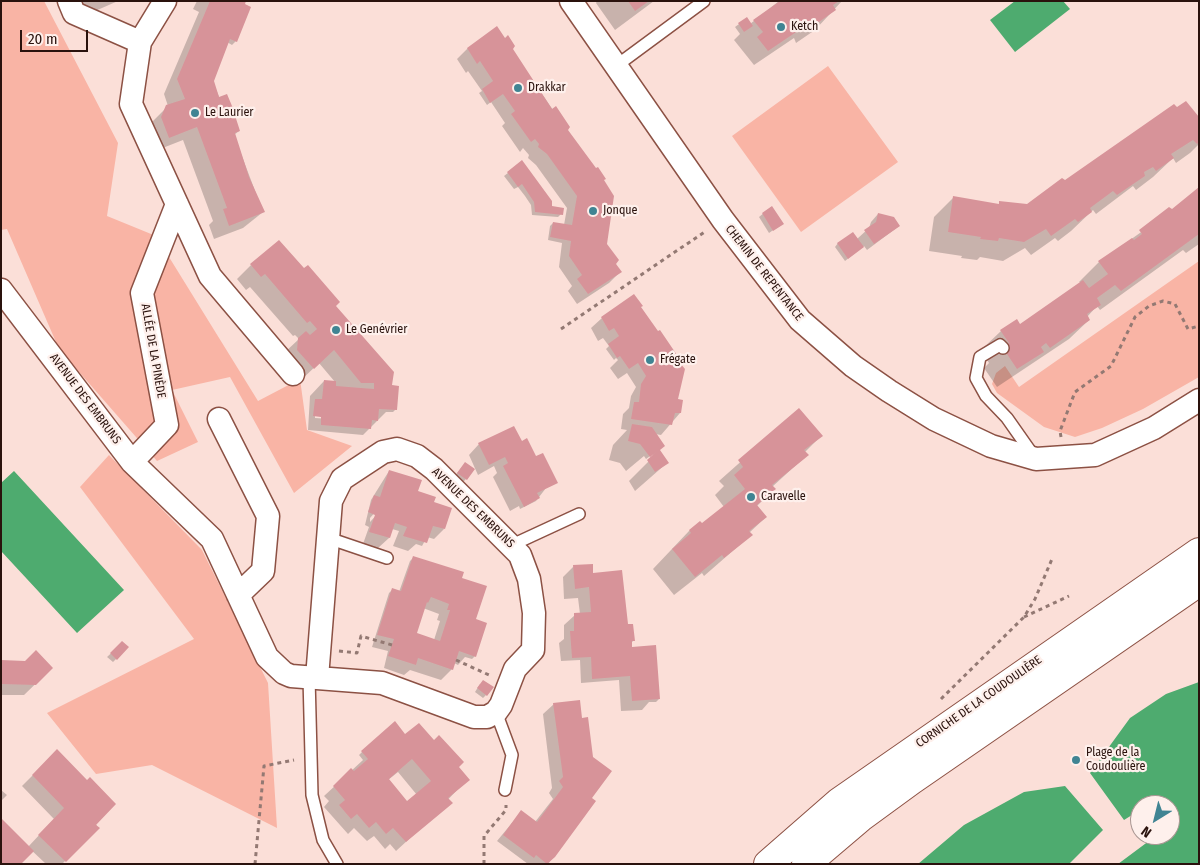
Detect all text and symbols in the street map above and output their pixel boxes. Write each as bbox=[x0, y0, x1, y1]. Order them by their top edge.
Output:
scale bar bbox=[22, 20, 90, 52]
place label: Ketch bbox=[791, 20, 818, 34]
marker: Ketch bbox=[775, 21, 787, 33]
text: 20 m bbox=[28, 30, 58, 48]
place label: Drakkar bbox=[528, 81, 566, 95]
marker: Drakkar bbox=[512, 82, 524, 94]
place label: Le Laurier bbox=[205, 106, 254, 120]
marker: Le Laurier bbox=[189, 107, 201, 119]
place label: Jonque bbox=[603, 204, 638, 218]
marker: Jonque bbox=[587, 205, 599, 217]
street label: CHEMIN DE REPENTANCE bbox=[722, 222, 806, 324]
street label: ALLÉE DE LA PINÈDE bbox=[138, 303, 168, 399]
place label: Le Genévrier bbox=[346, 323, 407, 337]
marker: Le Genévrier bbox=[330, 324, 342, 336]
street label: AVENUE DES EMBRUNS bbox=[46, 351, 124, 447]
place label: Frégate bbox=[660, 353, 696, 367]
marker: Frégate bbox=[644, 354, 656, 366]
street label: AVENUE DES EMBRUNS bbox=[429, 465, 517, 551]
place label: Caravelle bbox=[761, 490, 806, 504]
marker: Caravelle bbox=[745, 491, 757, 503]
street label: CORNICHE DE LA COUDOULIÈRE bbox=[913, 653, 1045, 751]
place label: Plage de la Coudoulière bbox=[1086, 746, 1145, 774]
marker: Plage de la Coudoulière bbox=[1070, 754, 1082, 766]
north arrow bbox=[1130, 795, 1180, 845]
text: N bbox=[1138, 822, 1155, 841]

